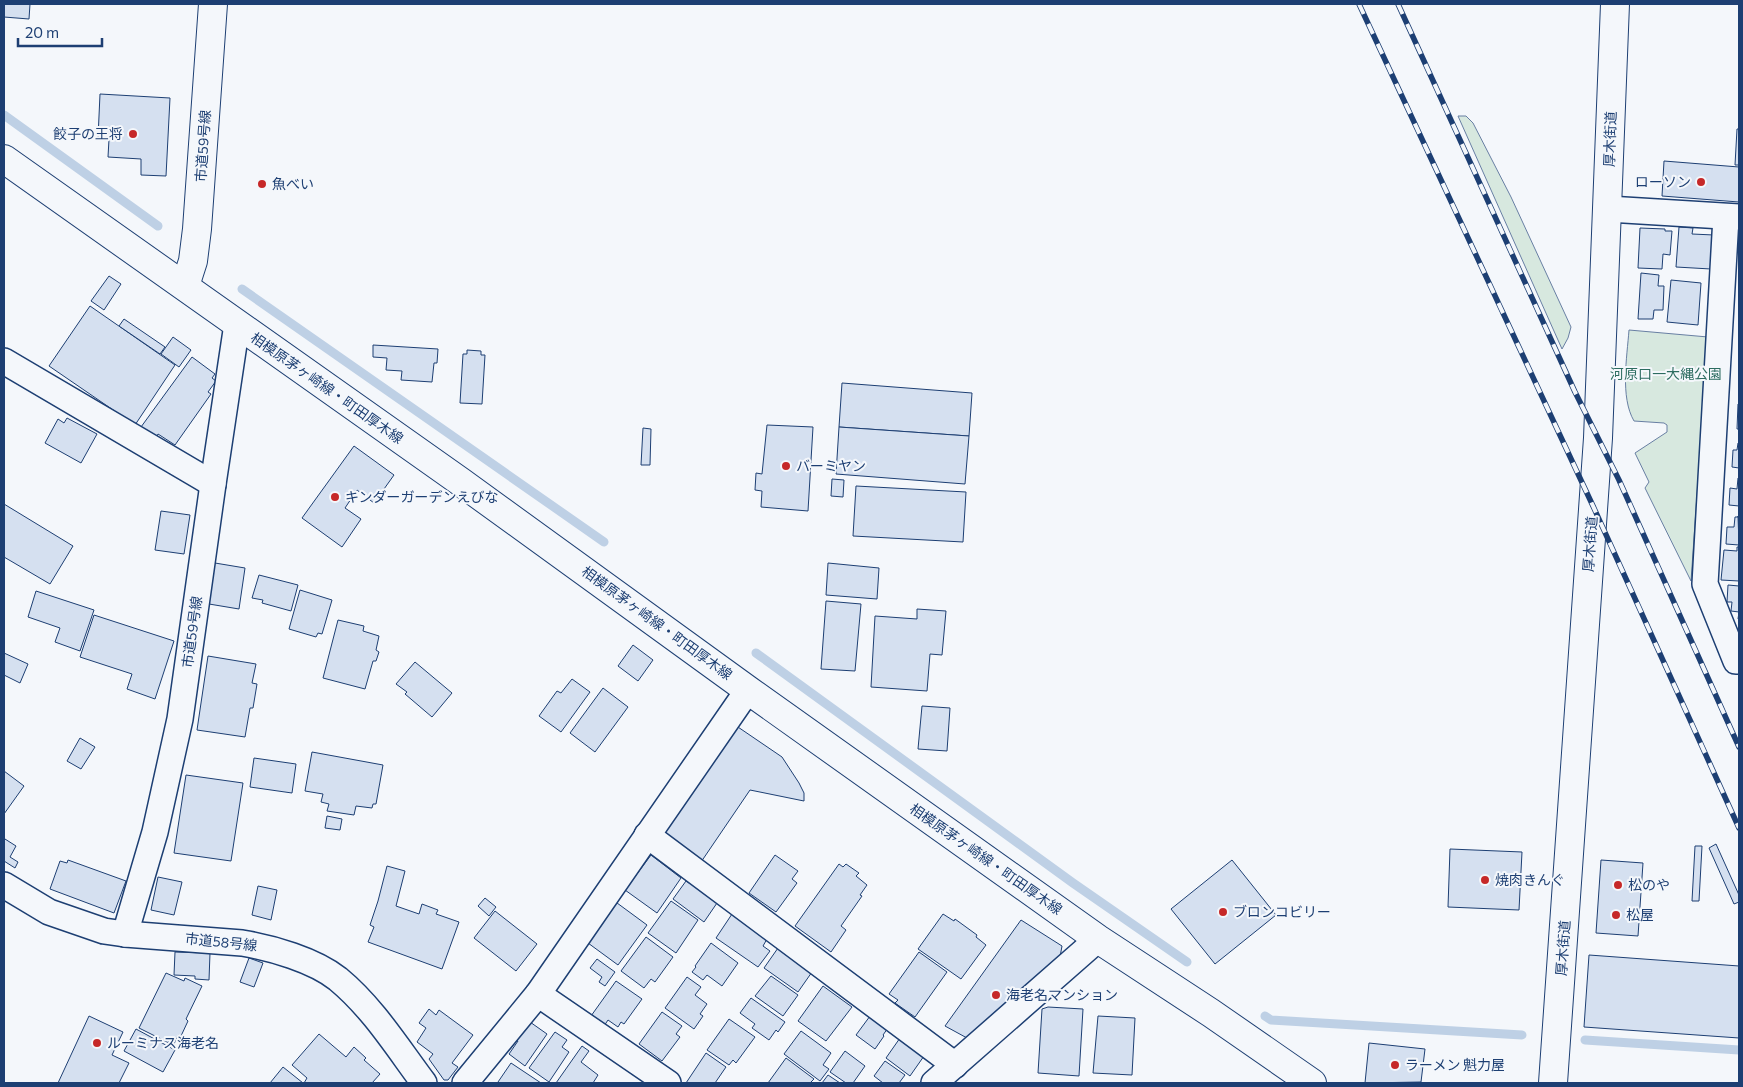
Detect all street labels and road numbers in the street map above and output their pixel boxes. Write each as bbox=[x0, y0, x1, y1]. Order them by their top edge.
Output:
street label: 市道59号線 bbox=[191, 109, 214, 183]
street label: 厚木街道 bbox=[1600, 111, 1619, 167]
street label: 相模原茅ヶ崎線・町田厚木線 bbox=[248, 328, 407, 447]
street label: 厚木街道 bbox=[1579, 515, 1600, 572]
street label: 相模原茅ヶ崎線・町田厚木線 bbox=[579, 562, 736, 683]
street label: 市道59号線 bbox=[178, 595, 205, 669]
street label: 相模原茅ヶ崎線・町田厚木線 bbox=[907, 799, 1066, 918]
street label: 厚木街道 bbox=[1552, 919, 1573, 976]
street label: 市道58号線 bbox=[184, 929, 258, 954]

